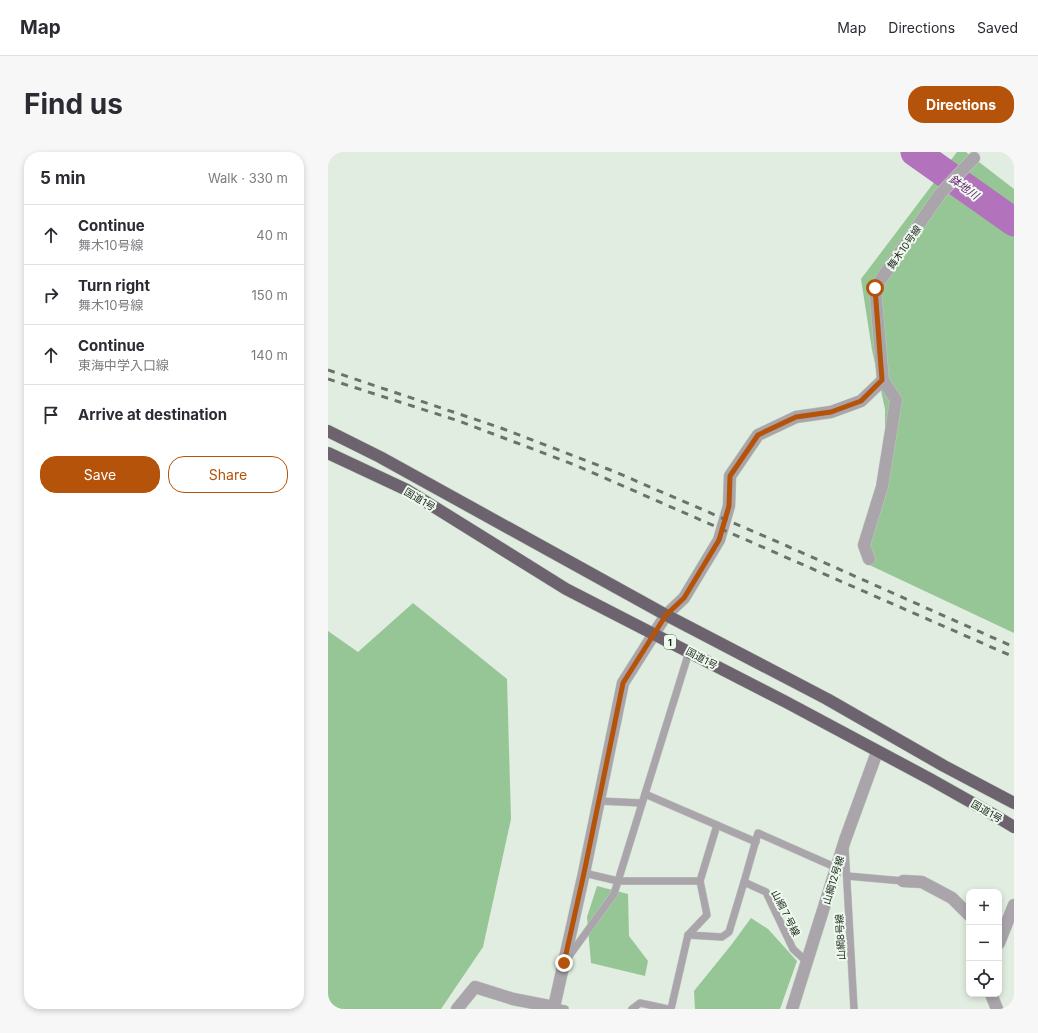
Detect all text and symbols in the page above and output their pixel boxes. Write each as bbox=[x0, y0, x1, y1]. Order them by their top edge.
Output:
text: Map bbox=[20, 16, 61, 39]
text: Map bbox=[837, 19, 866, 36]
text: Directions bbox=[888, 19, 955, 36]
text: Saved bbox=[977, 19, 1018, 36]
button: Directions bbox=[908, 86, 1014, 123]
text: Find us bbox=[24, 87, 123, 121]
text: 5 min bbox=[40, 168, 86, 188]
text: Walk · 330 m bbox=[208, 170, 288, 186]
water label: 鉢地川 bbox=[946, 172, 982, 203]
text: Continue bbox=[78, 216, 145, 235]
street label: 舞木10号線 bbox=[885, 223, 923, 271]
icon: ahead bbox=[40, 224, 62, 246]
text: 40 m bbox=[256, 227, 288, 243]
text: 舞木10号線 bbox=[78, 237, 144, 253]
text: Turn right bbox=[78, 276, 150, 295]
route start bbox=[866, 279, 884, 297]
icon: right bbox=[40, 284, 62, 306]
text: 150 m bbox=[252, 287, 288, 303]
text: 舞木10号線 bbox=[78, 297, 144, 313]
text: Continue bbox=[78, 336, 145, 355]
icon: ahead bbox=[40, 344, 62, 366]
text: 140 m bbox=[251, 347, 288, 363]
text: 東海中学入口線 bbox=[78, 357, 169, 373]
icon: arrive bbox=[40, 404, 62, 426]
text: Arrive at destination bbox=[78, 405, 227, 424]
button: Save bbox=[40, 456, 160, 493]
button: Share bbox=[168, 456, 288, 493]
street label: 国道1号 bbox=[402, 485, 438, 513]
road number: 1 bbox=[664, 635, 676, 649]
street label: 国道1号 bbox=[684, 645, 720, 671]
street label: 国道1号 bbox=[969, 797, 1005, 825]
street label: 山綱12号線 bbox=[820, 854, 846, 906]
street label: 山綱７号線 bbox=[769, 888, 803, 938]
map controls bbox=[966, 889, 1002, 997]
button: + bbox=[966, 889, 1002, 925]
street label: 山綱8号線 bbox=[833, 914, 847, 960]
button: − bbox=[966, 925, 1002, 961]
route end bbox=[555, 954, 573, 972]
button: locate bbox=[966, 961, 1002, 997]

